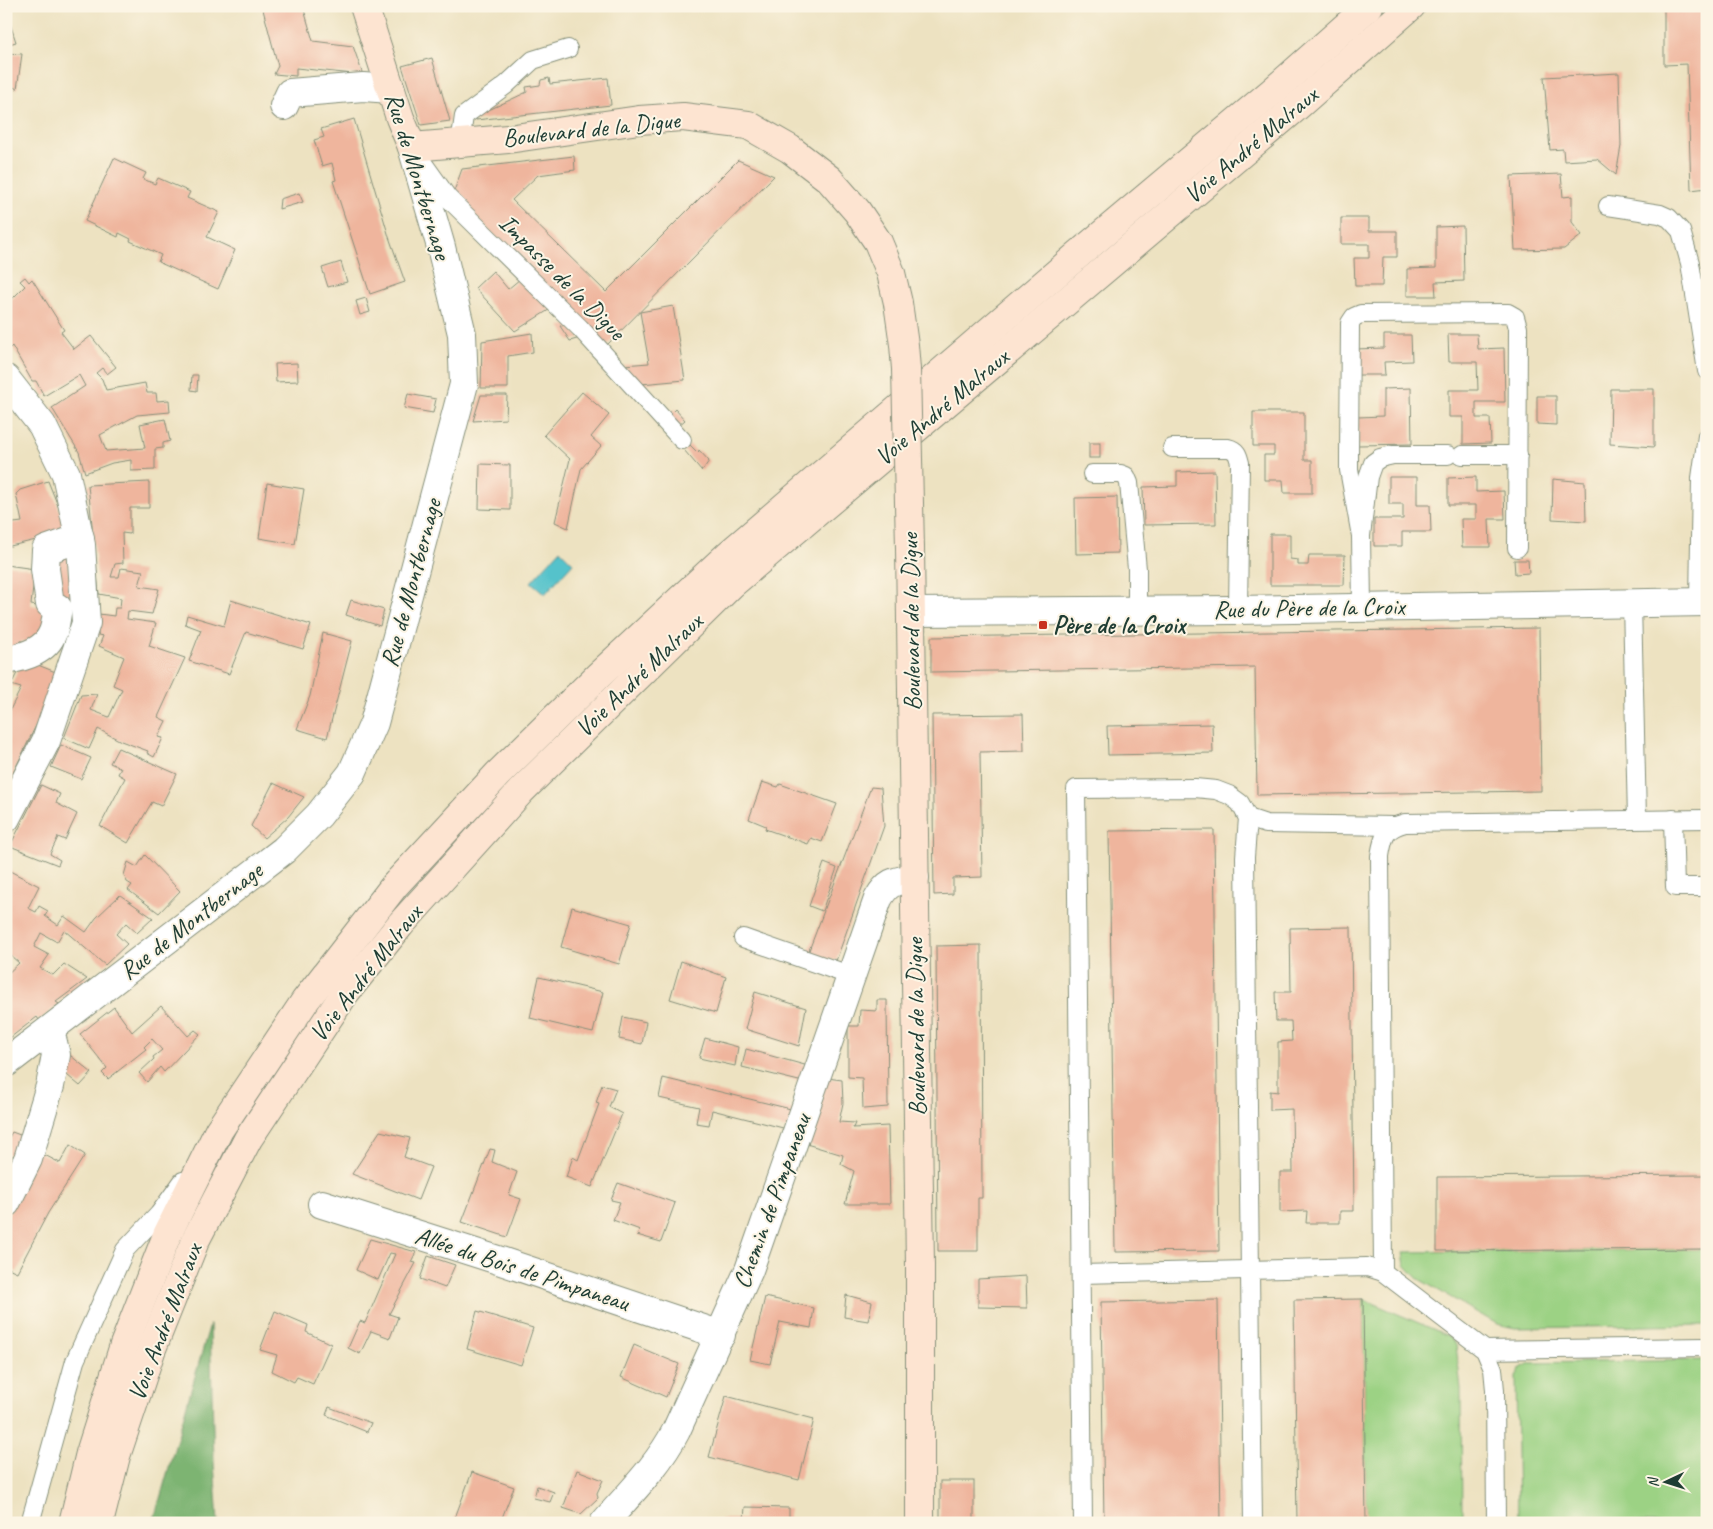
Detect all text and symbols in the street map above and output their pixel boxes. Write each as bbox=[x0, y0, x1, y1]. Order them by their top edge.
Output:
street label: Voie André Malraux bbox=[1177, 78, 1327, 211]
street label: Rue de Montbernage bbox=[377, 89, 459, 265]
street label: Boulevard de la Digue bbox=[501, 104, 683, 154]
street label: Impasse de la Digue bbox=[492, 207, 633, 348]
street label: Voie André Malraux bbox=[868, 340, 1018, 473]
street label: Rue de Montbernage bbox=[373, 494, 449, 671]
street label: Boulevard de la Digue bbox=[893, 531, 929, 711]
street label: Rue du Père de la Croix bbox=[1213, 590, 1407, 626]
street label: Voie André Malraux bbox=[568, 604, 711, 744]
place label: Père de la Croix bbox=[1053, 609, 1188, 641]
marker: Père de la Croix bbox=[1037, 619, 1049, 631]
street label: Rue de Montbernage bbox=[113, 854, 270, 987]
street label: Voie André Malraux bbox=[302, 896, 431, 1048]
street label: Boulevard de la Digue bbox=[898, 936, 934, 1116]
street label: Chemin de Pimpaneau bbox=[726, 1108, 819, 1293]
street label: Allée du Bois de Pimpaneau bbox=[411, 1219, 635, 1319]
street label: Voie André Malraux bbox=[120, 1237, 211, 1405]
north arrow bbox=[1640, 1456, 1690, 1506]
text: N bbox=[1645, 1476, 1662, 1488]

